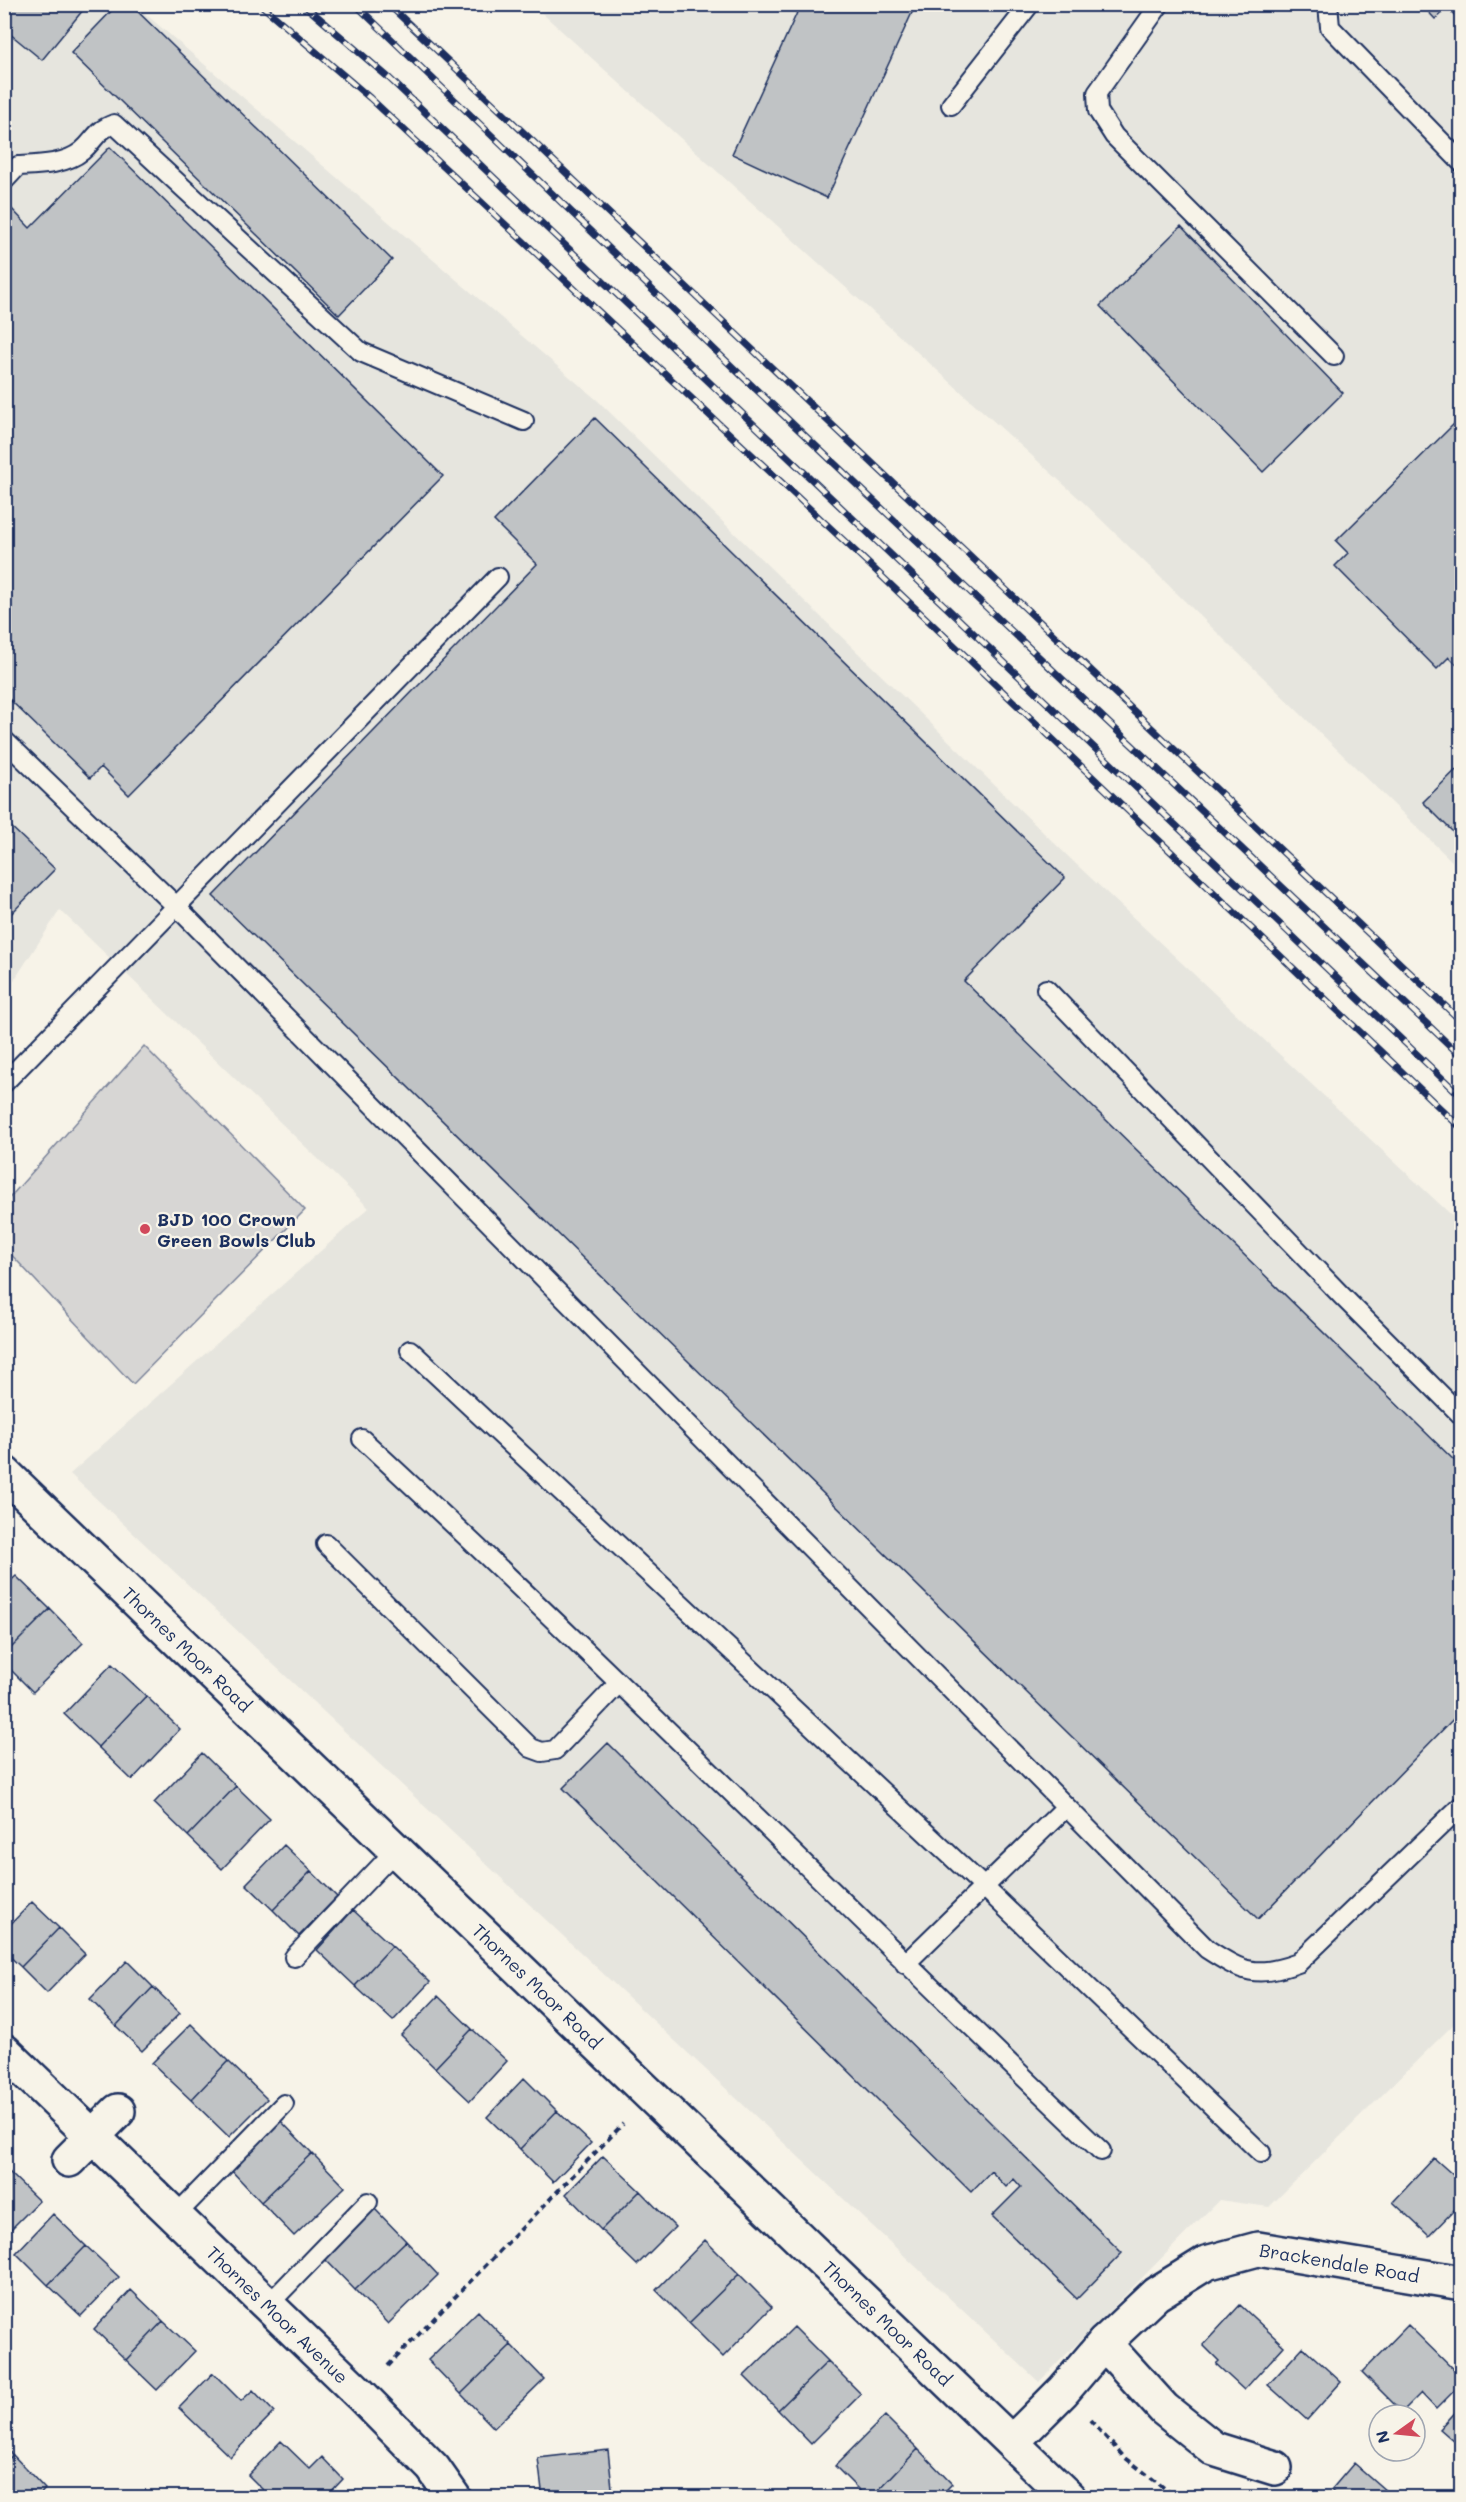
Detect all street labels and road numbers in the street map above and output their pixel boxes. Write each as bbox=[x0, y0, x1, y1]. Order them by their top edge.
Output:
street label: Thornes Moor Road bbox=[117, 1581, 257, 1717]
street label: Thornes Moor Road bbox=[467, 1918, 607, 2054]
street label: Brackendale Road bbox=[1258, 2237, 1421, 2288]
street label: Thornes Moor Avenue bbox=[201, 2241, 354, 2389]
street label: Thornes Moor Road bbox=[817, 2255, 957, 2391]

